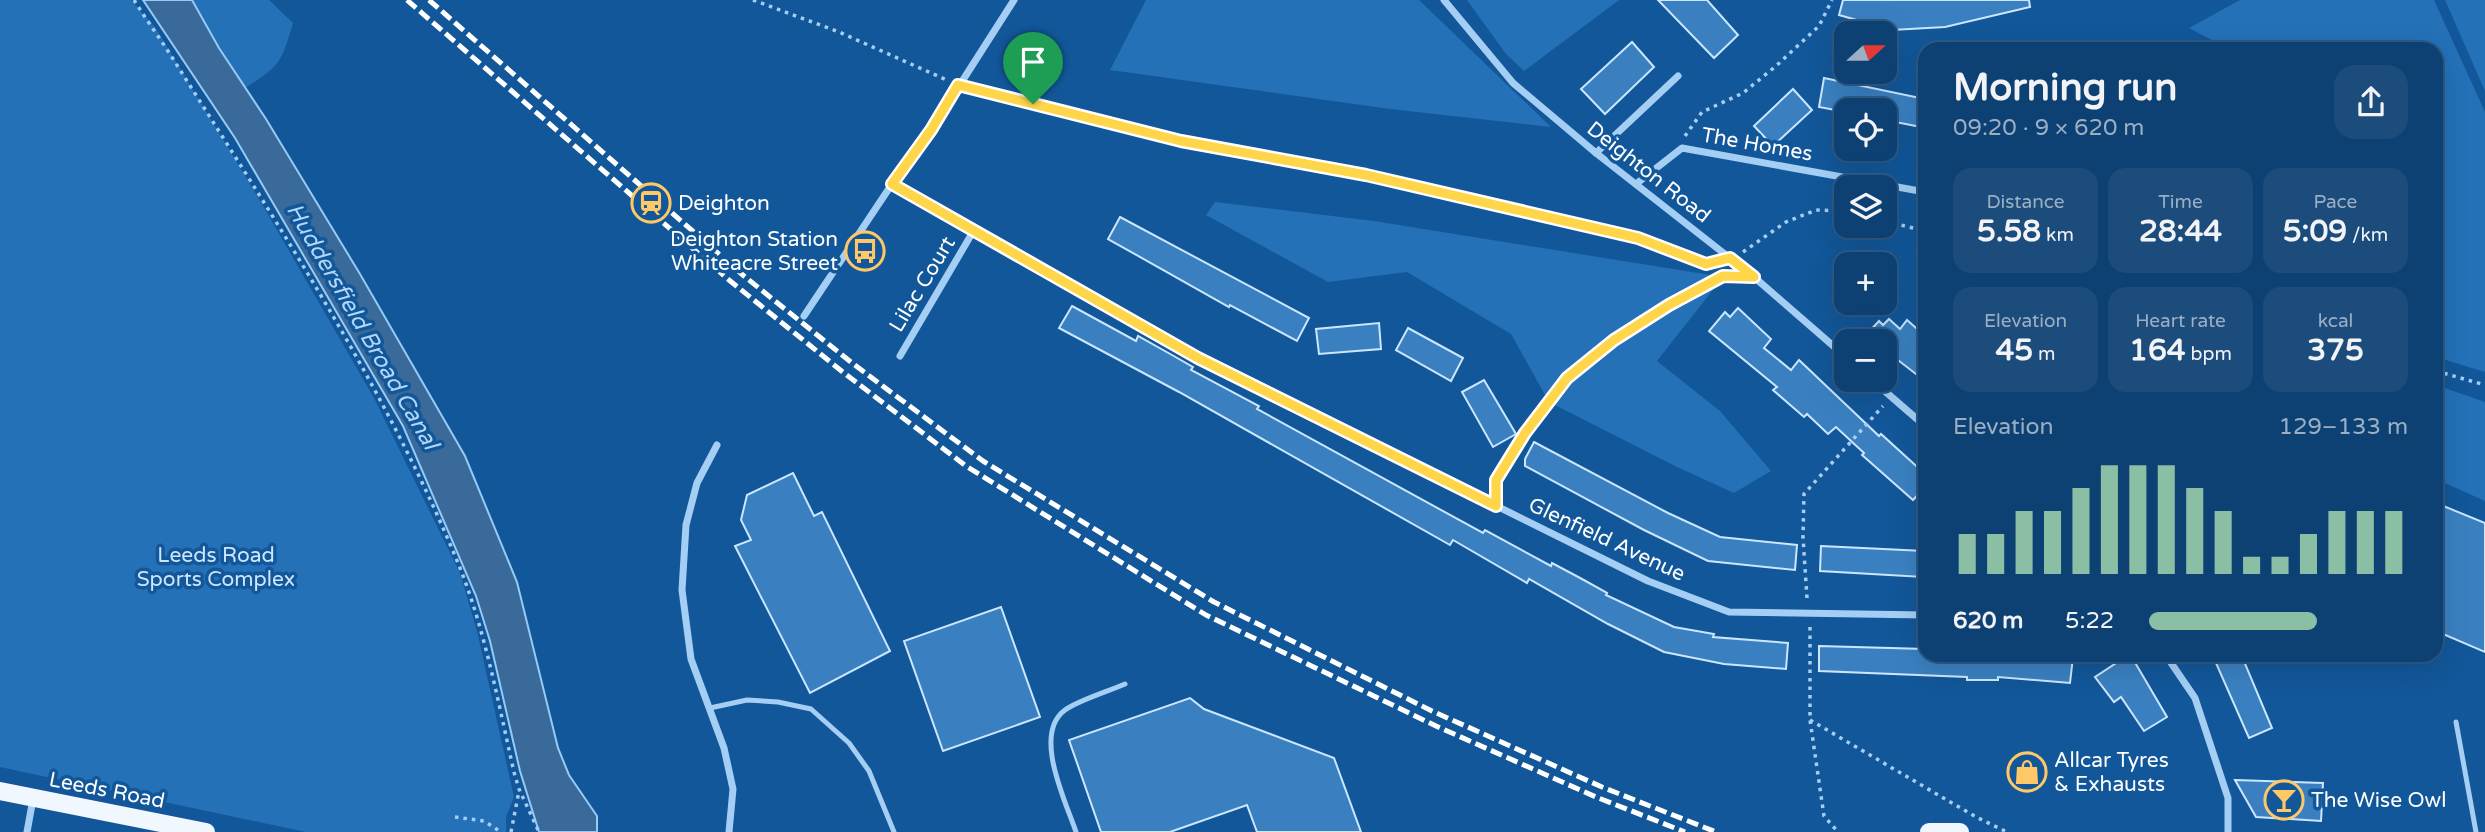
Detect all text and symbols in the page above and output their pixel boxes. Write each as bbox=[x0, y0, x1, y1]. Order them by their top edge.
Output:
north arrow bbox=[1834, 21, 1897, 84]
map controls bbox=[1834, 21, 1897, 392]
pin bbox=[1003, 32, 1063, 104]
icon: arrive bbox=[1014, 43, 1052, 81]
text: Morning run bbox=[1953, 65, 2177, 111]
button: share bbox=[2334, 65, 2408, 139]
button: locate bbox=[1834, 98, 1897, 161]
text: 09:20 · 9 × 620 m bbox=[1953, 114, 2144, 142]
street label: Deighton Road bbox=[1582, 116, 1715, 228]
street label: The Homes bbox=[1699, 122, 1814, 167]
button: layers bbox=[1834, 175, 1897, 238]
station icon: Deighton bbox=[630, 182, 672, 224]
place label: Deighton bbox=[678, 191, 770, 216]
text: Distance bbox=[1986, 191, 2065, 213]
text: Time bbox=[2158, 191, 2203, 213]
text: Pace bbox=[2314, 191, 2357, 213]
water label: Huddersfield Broad Canal bbox=[280, 198, 445, 457]
text: 5.58 bbox=[1977, 213, 2041, 250]
text: 28:44 bbox=[2139, 213, 2222, 250]
text: 5:09 bbox=[2283, 213, 2347, 250]
text: km bbox=[2041, 224, 2074, 246]
text: /km bbox=[2347, 224, 2388, 246]
place label: Deighton Station Whiteacre Street bbox=[670, 227, 838, 276]
bus stop icon: Deighton Station Whiteacre Street bbox=[844, 230, 886, 272]
street label: Lilac Court bbox=[884, 232, 961, 337]
button: + bbox=[1834, 252, 1897, 315]
text: Elevation bbox=[1984, 310, 2067, 332]
text: Heart rate bbox=[2135, 310, 2226, 332]
text: kcal bbox=[2318, 310, 2353, 332]
button: − bbox=[1834, 329, 1897, 392]
text: 45 bbox=[1995, 332, 2033, 369]
text: 164 bbox=[2129, 332, 2186, 369]
text: 375 bbox=[2307, 332, 2364, 369]
text: m bbox=[2033, 343, 2056, 365]
text: bpm bbox=[2186, 343, 2232, 365]
text: Elevation bbox=[1953, 413, 2054, 441]
text: 129–133 m bbox=[2279, 413, 2408, 441]
street label: Glenfield Avenue bbox=[1525, 492, 1689, 587]
park label: Leeds Road Sports Complex bbox=[137, 543, 295, 592]
text: 620 m bbox=[1953, 607, 2023, 635]
text: 5:22 bbox=[2065, 607, 2114, 635]
place label: Allcar Tyres & Exhausts bbox=[2054, 748, 2169, 797]
shop icon: Allcar Tyres & Exhausts bbox=[2006, 751, 2048, 793]
street label: Leeds Road bbox=[47, 767, 167, 814]
bar icon: The Wise Owl bbox=[2263, 779, 2305, 821]
place label: The Wise Owl bbox=[2311, 788, 2446, 813]

